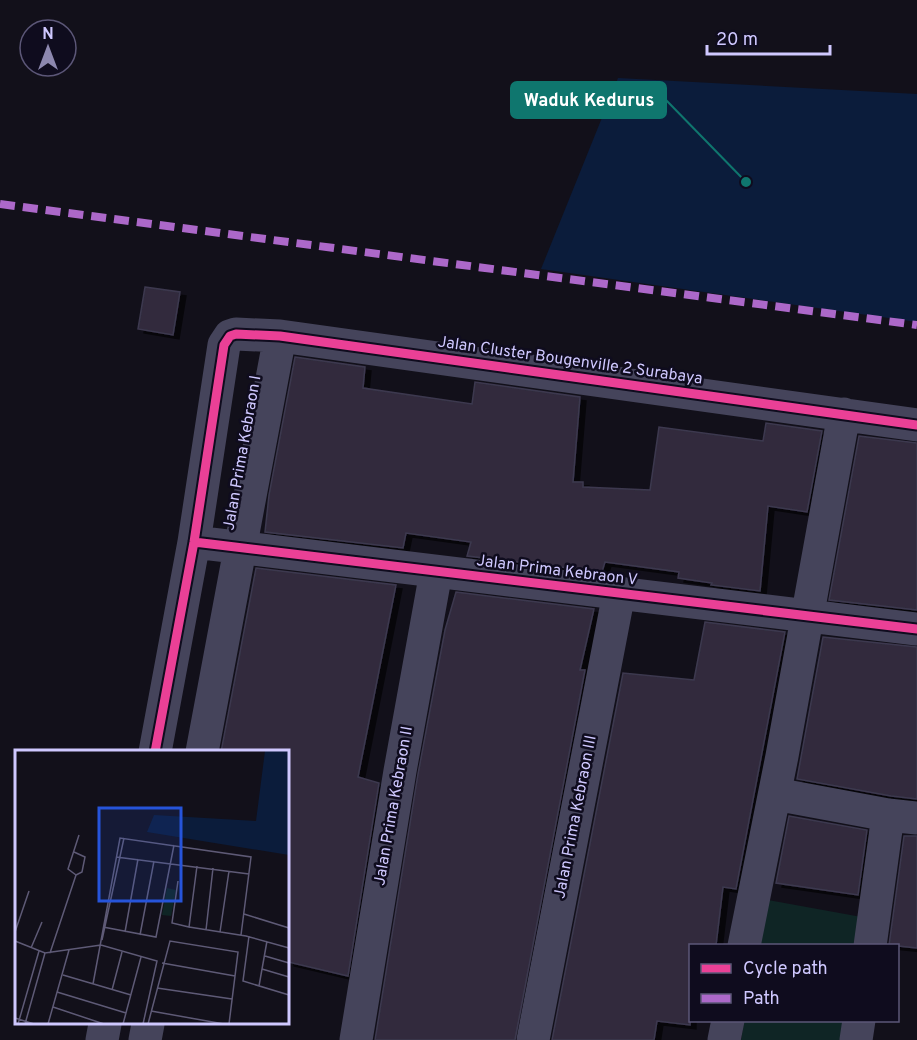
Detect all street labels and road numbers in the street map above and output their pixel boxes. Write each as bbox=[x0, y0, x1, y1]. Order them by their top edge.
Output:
street label: Jalan Cluster Bougenville 2 Surabaya bbox=[436, 333, 704, 389]
street label: Jalan Prima Kebraon I bbox=[220, 374, 266, 532]
street label: Jalan Prima Kebraon V bbox=[475, 551, 639, 591]
street label: Jalan Prima Kebraon II bbox=[370, 725, 418, 887]
street label: Jalan Prima Kebraon III bbox=[550, 734, 602, 900]

